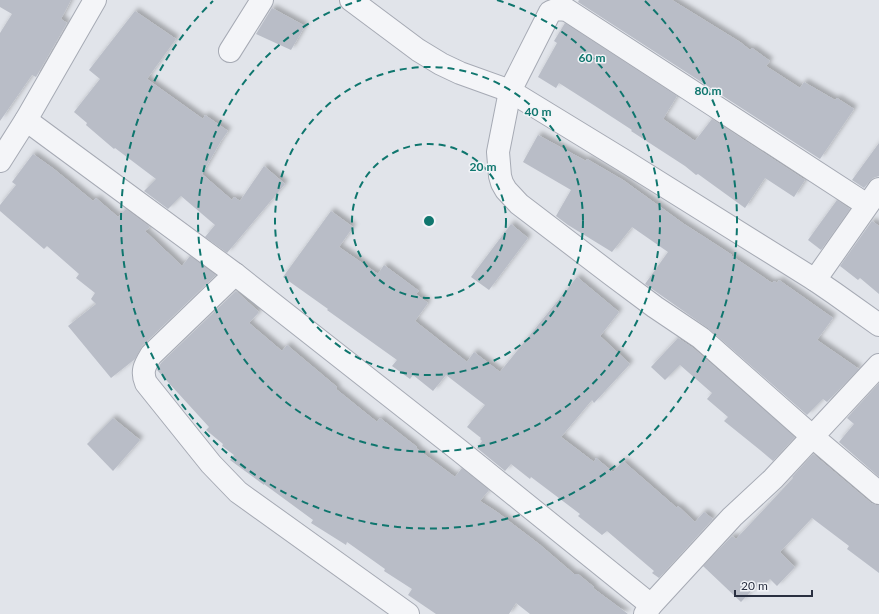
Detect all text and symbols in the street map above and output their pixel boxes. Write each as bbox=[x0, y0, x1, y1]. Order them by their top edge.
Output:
text: 60 m bbox=[579, 50, 605, 65]
text: 80 m bbox=[695, 83, 721, 98]
text: 40 m bbox=[525, 104, 551, 119]
text: 20 m bbox=[470, 159, 496, 174]
centre of rings bbox=[422, 214, 436, 228]
scale bar bbox=[735, 572, 812, 598]
text: 20 m bbox=[741, 578, 768, 593]

